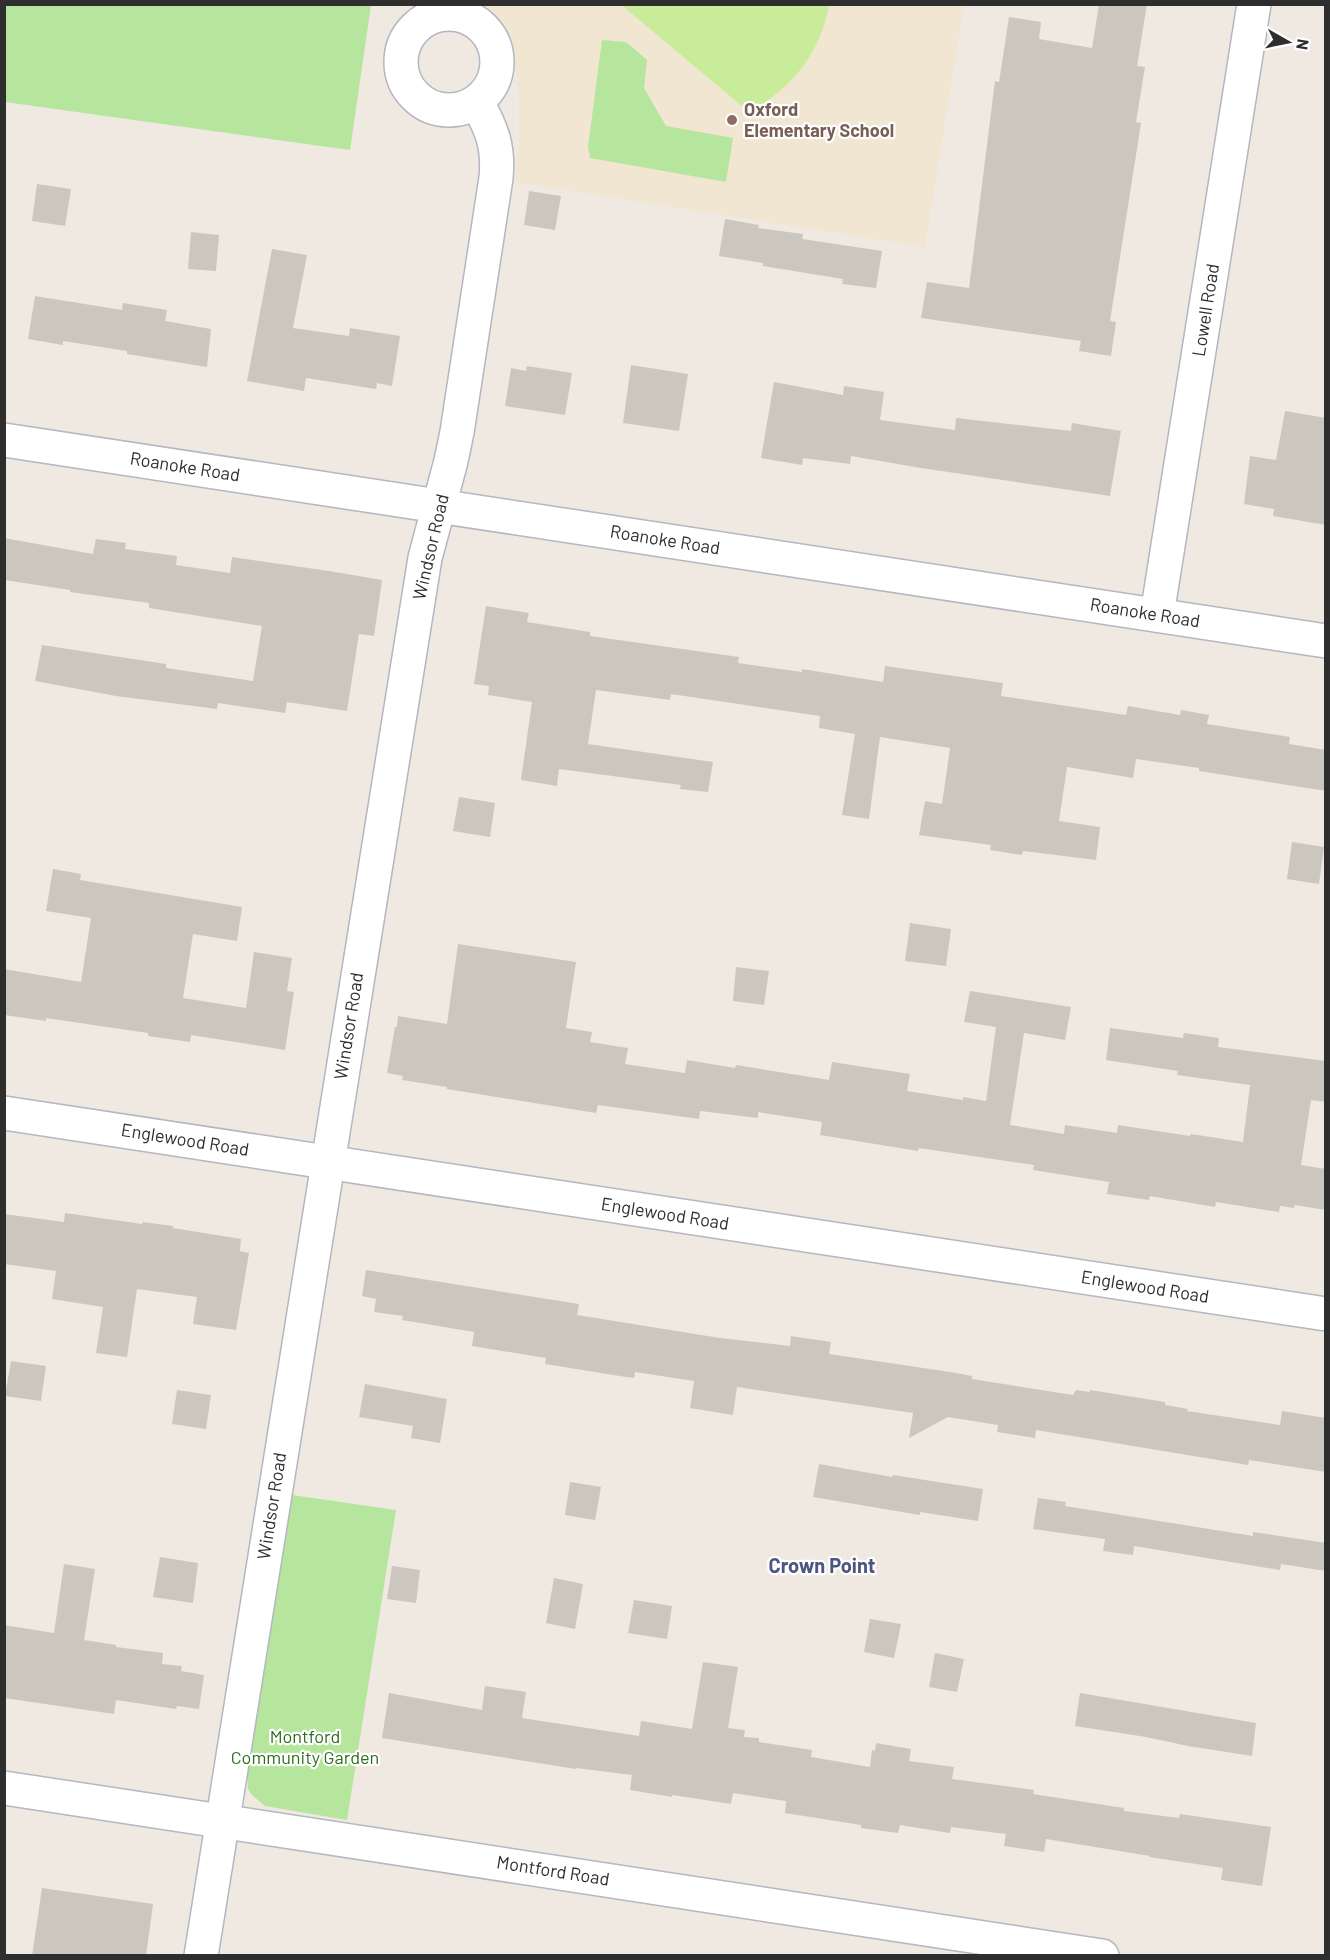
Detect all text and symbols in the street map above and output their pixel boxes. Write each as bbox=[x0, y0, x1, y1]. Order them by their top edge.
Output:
north arrow bbox=[1258, 12, 1318, 72]
text: N bbox=[1293, 38, 1314, 51]
place label: Oxford Elementary School bbox=[744, 98, 894, 141]
marker: Oxford Elementary School bbox=[725, 113, 739, 127]
street label: Lowell Road bbox=[1187, 262, 1223, 358]
street label: Roanoke Road bbox=[129, 446, 242, 486]
street label: Windsor Road bbox=[407, 492, 453, 602]
street label: Roanoke Road bbox=[609, 519, 722, 559]
street label: Roanoke Road bbox=[1089, 592, 1202, 632]
street label: Windsor Road bbox=[329, 971, 367, 1081]
street label: Englewood Road bbox=[120, 1118, 251, 1160]
street label: Englewood Road bbox=[600, 1192, 731, 1234]
street label: Englewood Road bbox=[1080, 1265, 1211, 1307]
street label: Windsor Road bbox=[252, 1451, 290, 1561]
district label: Crown Point bbox=[769, 1553, 875, 1577]
park label: Montford Community Garden bbox=[231, 1725, 379, 1768]
street label: Montford Road bbox=[495, 1850, 611, 1890]

